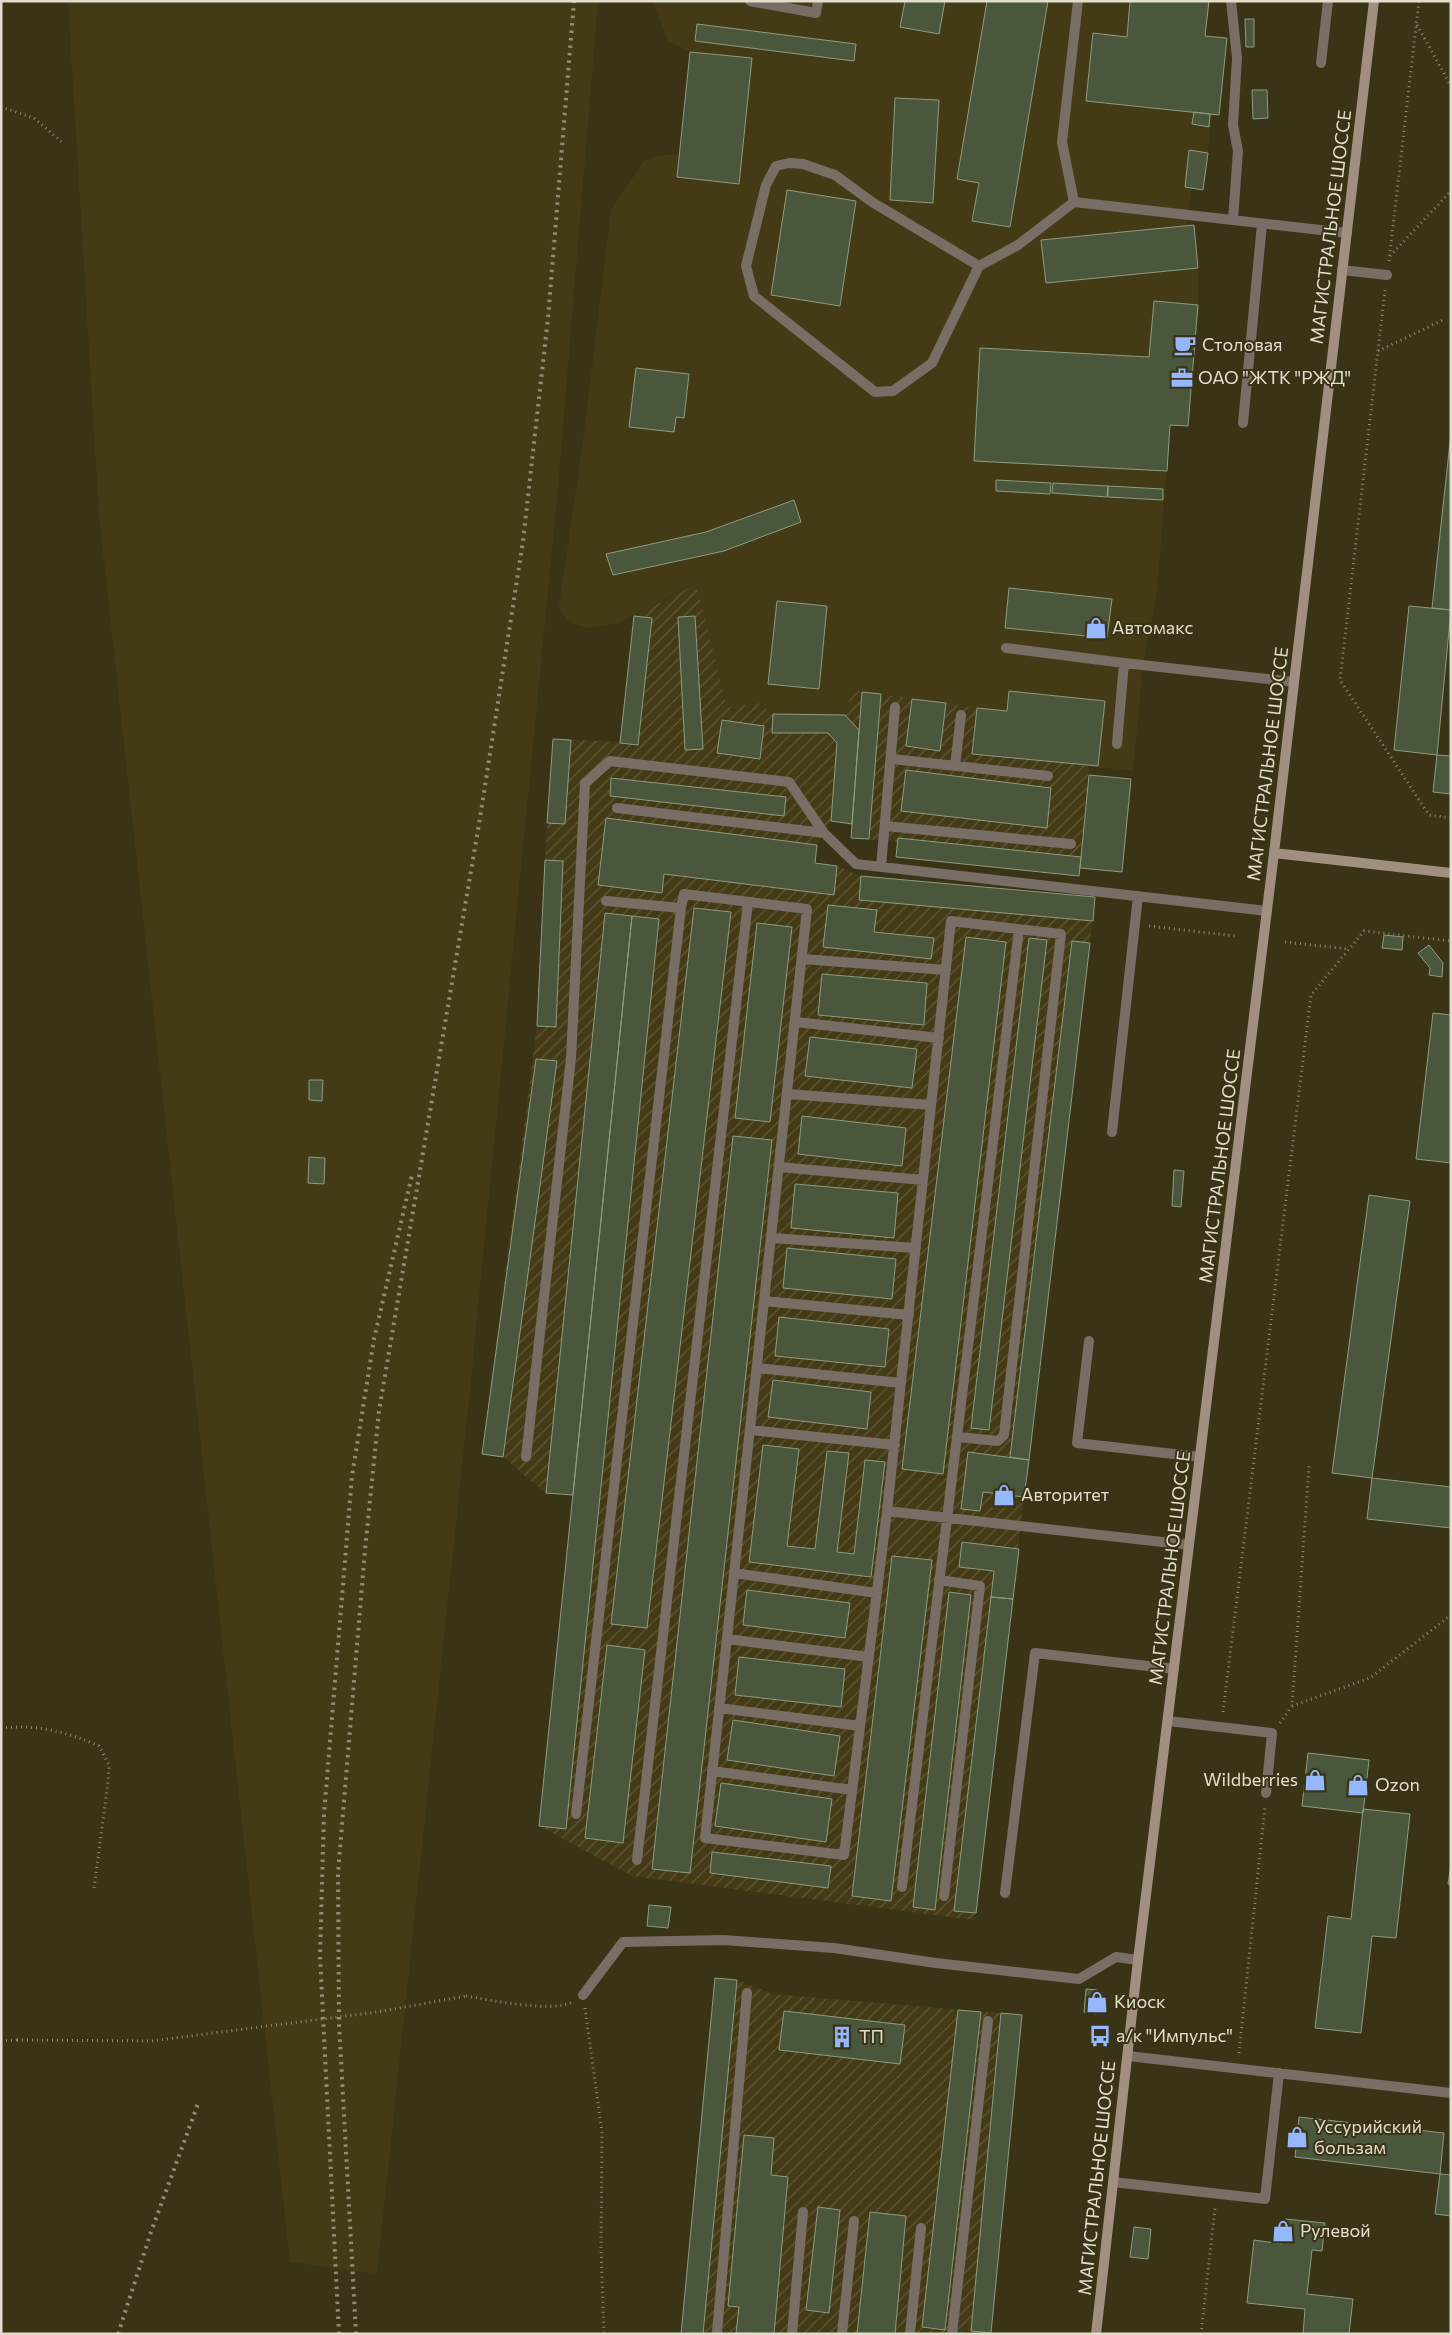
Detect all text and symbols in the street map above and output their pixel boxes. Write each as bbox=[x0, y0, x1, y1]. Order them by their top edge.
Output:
street label: МАГИСТРАЛЬНОЕ ШОССЕ bbox=[1305, 108, 1355, 345]
cafe icon: Столовая bbox=[1172, 332, 1198, 358]
place label: Столовая bbox=[1202, 333, 1283, 355]
office icon: ОАО "ЖТК "РЖД" bbox=[1169, 365, 1195, 391]
place label: ОАО "ЖТК "РЖД" bbox=[1198, 366, 1351, 388]
shop icon: Автомакс bbox=[1083, 615, 1109, 641]
place label: Автомакс bbox=[1112, 616, 1193, 638]
street label: МАГИСТРАЛЬНОЕ ШОССЕ bbox=[1242, 645, 1292, 882]
street label: МАГИСТРАЛЬНОЕ ШОССЕ bbox=[1194, 1047, 1244, 1284]
street label: МАГИСТРАЛЬНОЕ ШОССЕ bbox=[1144, 1449, 1194, 1686]
shop icon: Авторитет bbox=[991, 1482, 1017, 1508]
place label: Авторитет bbox=[1021, 1483, 1110, 1505]
shop icon: Wildberries bbox=[1302, 1767, 1328, 1793]
place label: Wildberries bbox=[1203, 1768, 1298, 1790]
shop icon: Ozon bbox=[1345, 1772, 1371, 1798]
place label: Ozon bbox=[1375, 1773, 1420, 1795]
shop icon: Киоск bbox=[1084, 1989, 1110, 2015]
place label: Киоск bbox=[1114, 1990, 1166, 2012]
bus stop icon: а/к "Импульс" bbox=[1087, 2023, 1113, 2049]
building icon: ТП bbox=[829, 2024, 855, 2050]
place label: а/к "Импульс" bbox=[1116, 2024, 1233, 2046]
place label: ТП bbox=[859, 2025, 884, 2047]
street label: МАГИСТРАЛЬНОЕ ШОССЕ bbox=[1073, 2059, 1119, 2296]
place label: Уссурийский бользам bbox=[1314, 2115, 1422, 2158]
shop icon: Уссурийский бользам bbox=[1284, 2124, 1310, 2150]
shop icon: Рулевой bbox=[1270, 2218, 1296, 2244]
place label: Рулевой bbox=[1300, 2219, 1371, 2241]

